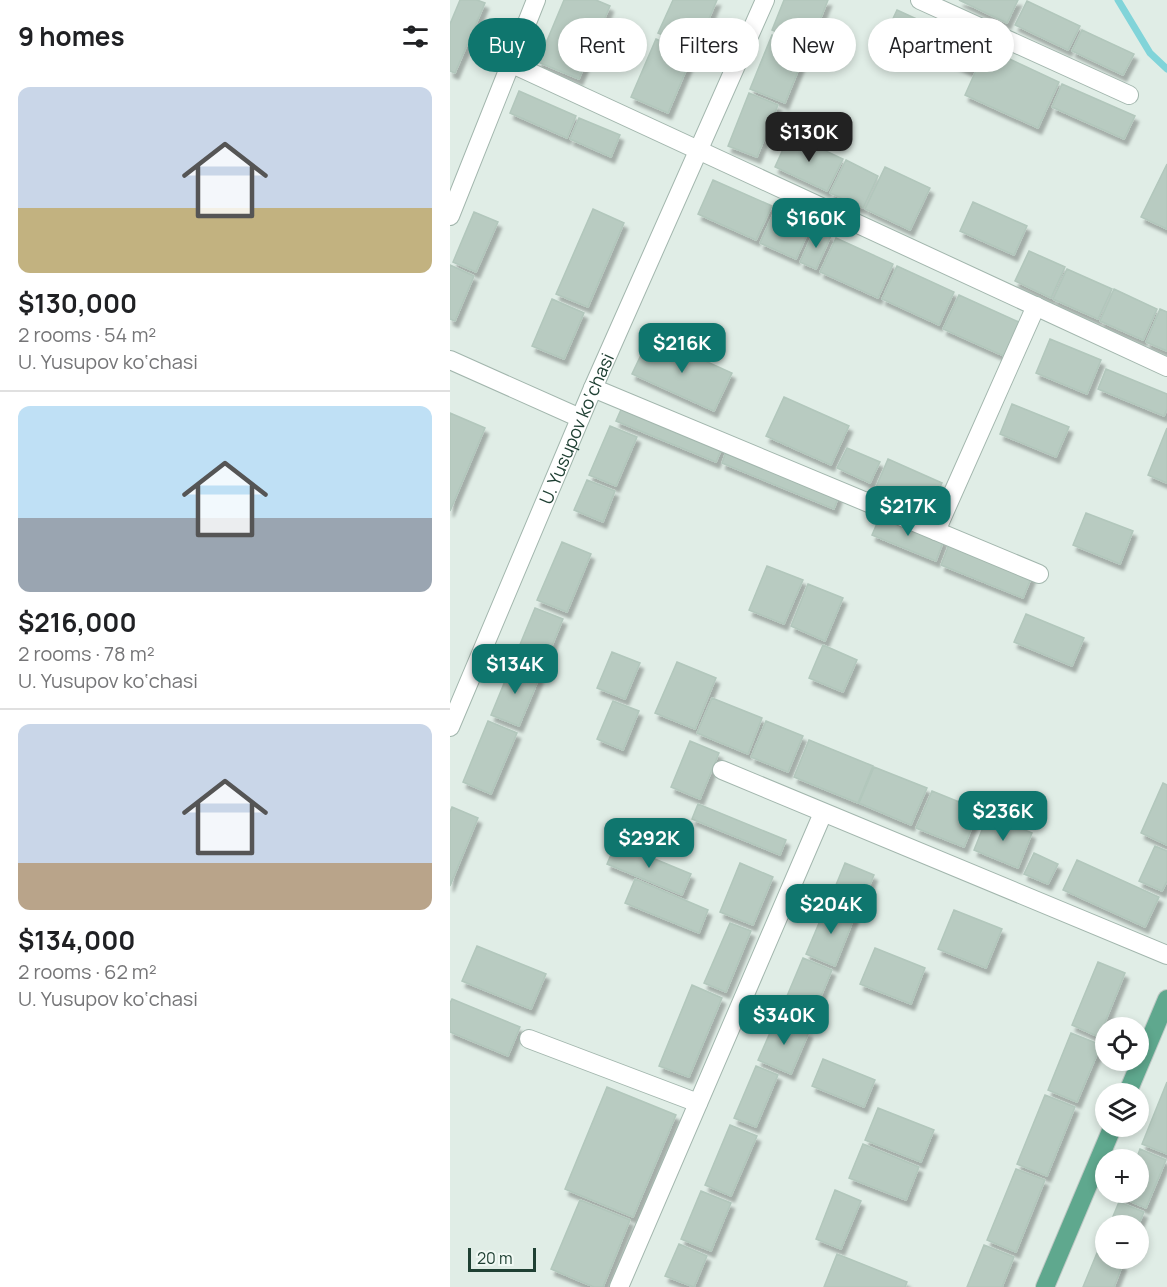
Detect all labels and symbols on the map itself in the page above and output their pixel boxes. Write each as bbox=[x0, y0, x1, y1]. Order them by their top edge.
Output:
pin: $130K bbox=[767, 112, 851, 163]
pin: $160K bbox=[774, 198, 858, 249]
pin: $216K bbox=[640, 323, 724, 374]
street label: U. Yusupov ko‘chasi bbox=[533, 349, 619, 508]
pin: $217K bbox=[866, 486, 950, 537]
pin: $134K bbox=[473, 644, 557, 695]
pin: $236K bbox=[961, 791, 1045, 842]
pin: $292K bbox=[607, 818, 691, 869]
pin: $204K bbox=[789, 884, 873, 935]
pin: $340K bbox=[742, 995, 826, 1046]
scale bar bbox=[468, 1245, 536, 1272]

